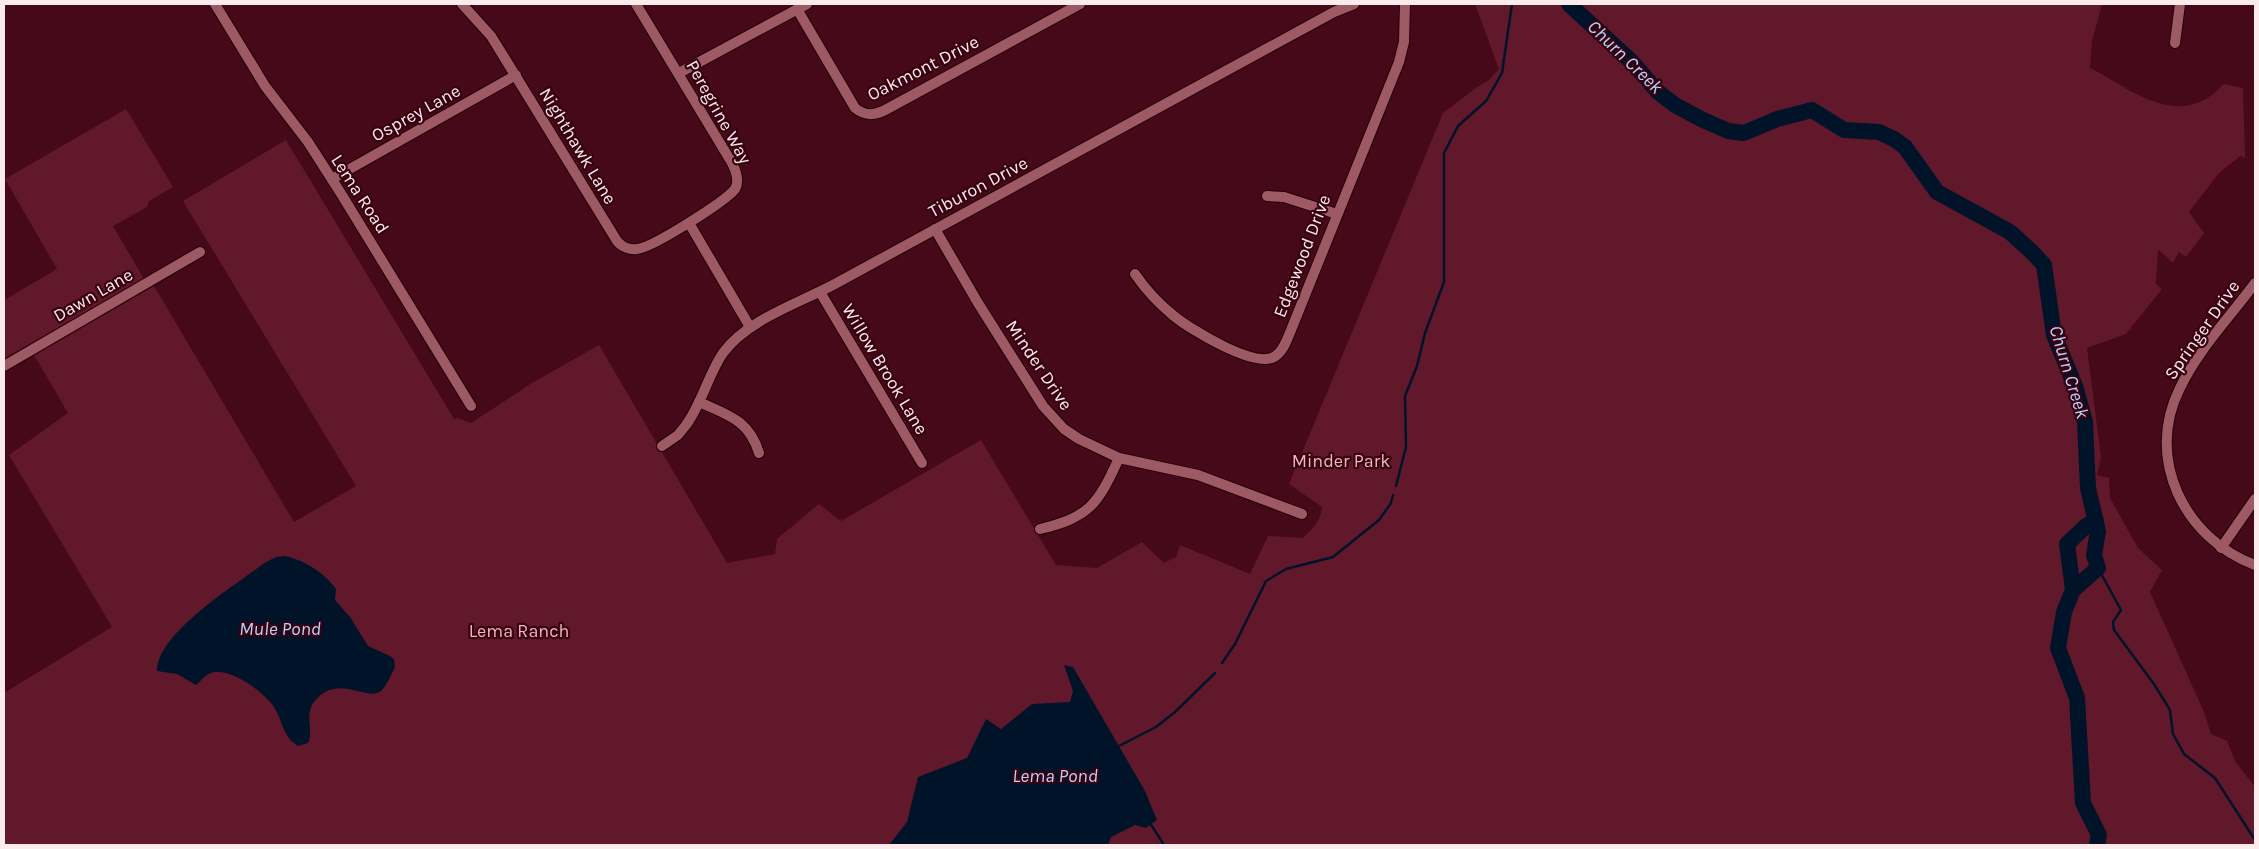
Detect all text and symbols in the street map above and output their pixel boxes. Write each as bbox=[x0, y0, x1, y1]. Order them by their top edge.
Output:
water label: Churn Creek bbox=[1583, 16, 1668, 99]
street label: Oakmont Drive bbox=[864, 30, 982, 106]
street label: Peregrine Way bbox=[681, 56, 757, 168]
street label: Osprey Lane bbox=[368, 80, 464, 146]
street label: Nighthawk Lane bbox=[535, 84, 621, 208]
street label: Lema Road bbox=[326, 150, 394, 238]
street label: Tiburon Drive bbox=[925, 152, 1031, 222]
street label: Edgewood Drive bbox=[1268, 191, 1336, 321]
street label: Dawn Lane bbox=[49, 263, 137, 327]
street label: Springer Drive bbox=[2160, 276, 2244, 384]
street label: Willow Brook Lane bbox=[837, 300, 933, 438]
street label: Minder Drive bbox=[1001, 316, 1077, 414]
water label: Churn Creek bbox=[2044, 323, 2094, 422]
park label: Minder Park bbox=[1292, 450, 1390, 472]
water label: Mule Pond bbox=[239, 618, 321, 640]
park label: Lema Ranch bbox=[469, 620, 569, 642]
water label: Lema Pond bbox=[1012, 765, 1098, 787]

